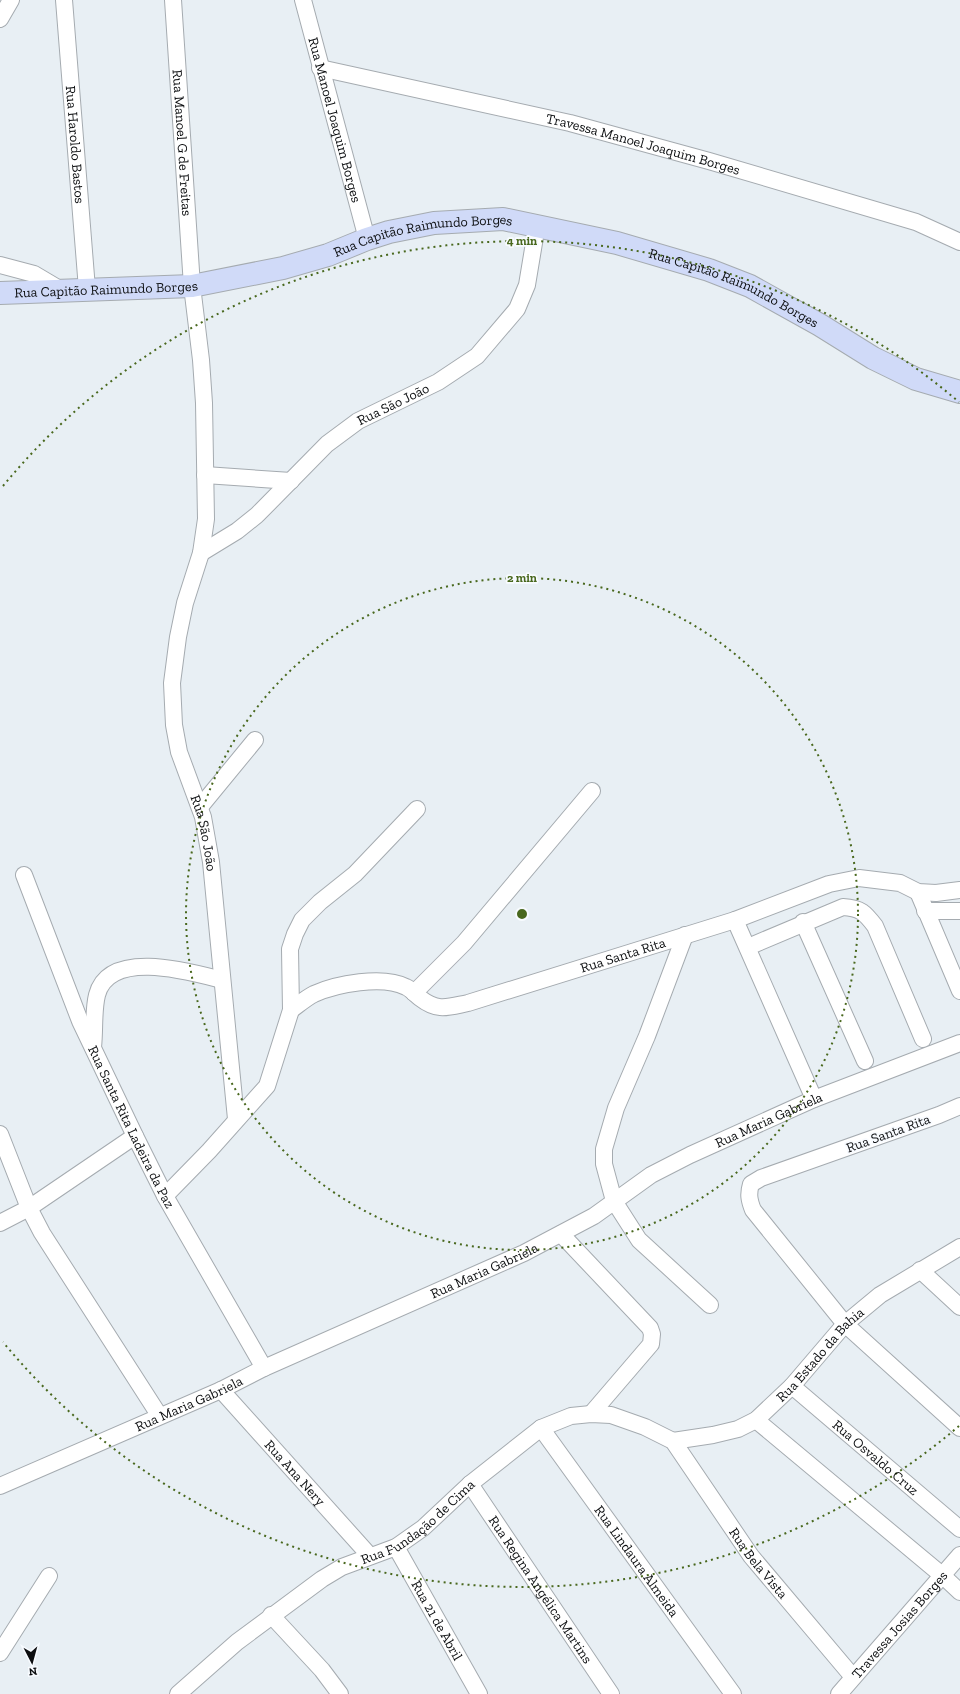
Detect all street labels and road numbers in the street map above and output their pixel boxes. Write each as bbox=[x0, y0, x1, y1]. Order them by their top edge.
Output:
street label: Rua Manoel Joaquim Borges bbox=[304, 35, 365, 204]
street label: Rua Manoel G de Freitas bbox=[169, 69, 195, 217]
street label: Rua Haroldo Bastos bbox=[62, 85, 88, 204]
street label: Travessa Manoel Joaquim Borges bbox=[544, 110, 742, 179]
street label: Rua Capitão Raimundo Borges bbox=[331, 211, 514, 261]
street label: Rua Capitão Raimundo Borges bbox=[647, 245, 822, 332]
street label: Rua Capitão Raimundo Borges bbox=[14, 277, 199, 301]
street label: Rua São João bbox=[354, 380, 432, 429]
street label: Rua São João bbox=[187, 793, 220, 872]
street label: Rua Santa Rita bbox=[578, 934, 668, 977]
street label: Rua Santa Rita Ladeira da Paz bbox=[84, 1043, 178, 1212]
street label: Rua Maria Gabriela bbox=[712, 1089, 825, 1152]
street label: Rua Santa Rita bbox=[844, 1110, 933, 1157]
street label: Rua Maria Gabriela bbox=[428, 1239, 541, 1302]
street label: Rua Estado da Bahia bbox=[773, 1304, 868, 1406]
street label: Rua Maria Gabriela bbox=[133, 1372, 246, 1435]
street label: Rua Osvaldo Cruz bbox=[829, 1416, 922, 1499]
street label: Rua Ana Nery bbox=[261, 1436, 329, 1510]
street label: Rua Fundação de Cima bbox=[358, 1476, 479, 1568]
street label: Rua Lindaura Almeida bbox=[591, 1502, 683, 1621]
street label: Rua Regina Angélica Martins bbox=[485, 1513, 596, 1667]
street label: Rua Bela Vista bbox=[725, 1524, 791, 1602]
street label: Travessa Josias Borges bbox=[848, 1567, 951, 1682]
street label: Rua 21 de Abril bbox=[407, 1577, 466, 1664]

